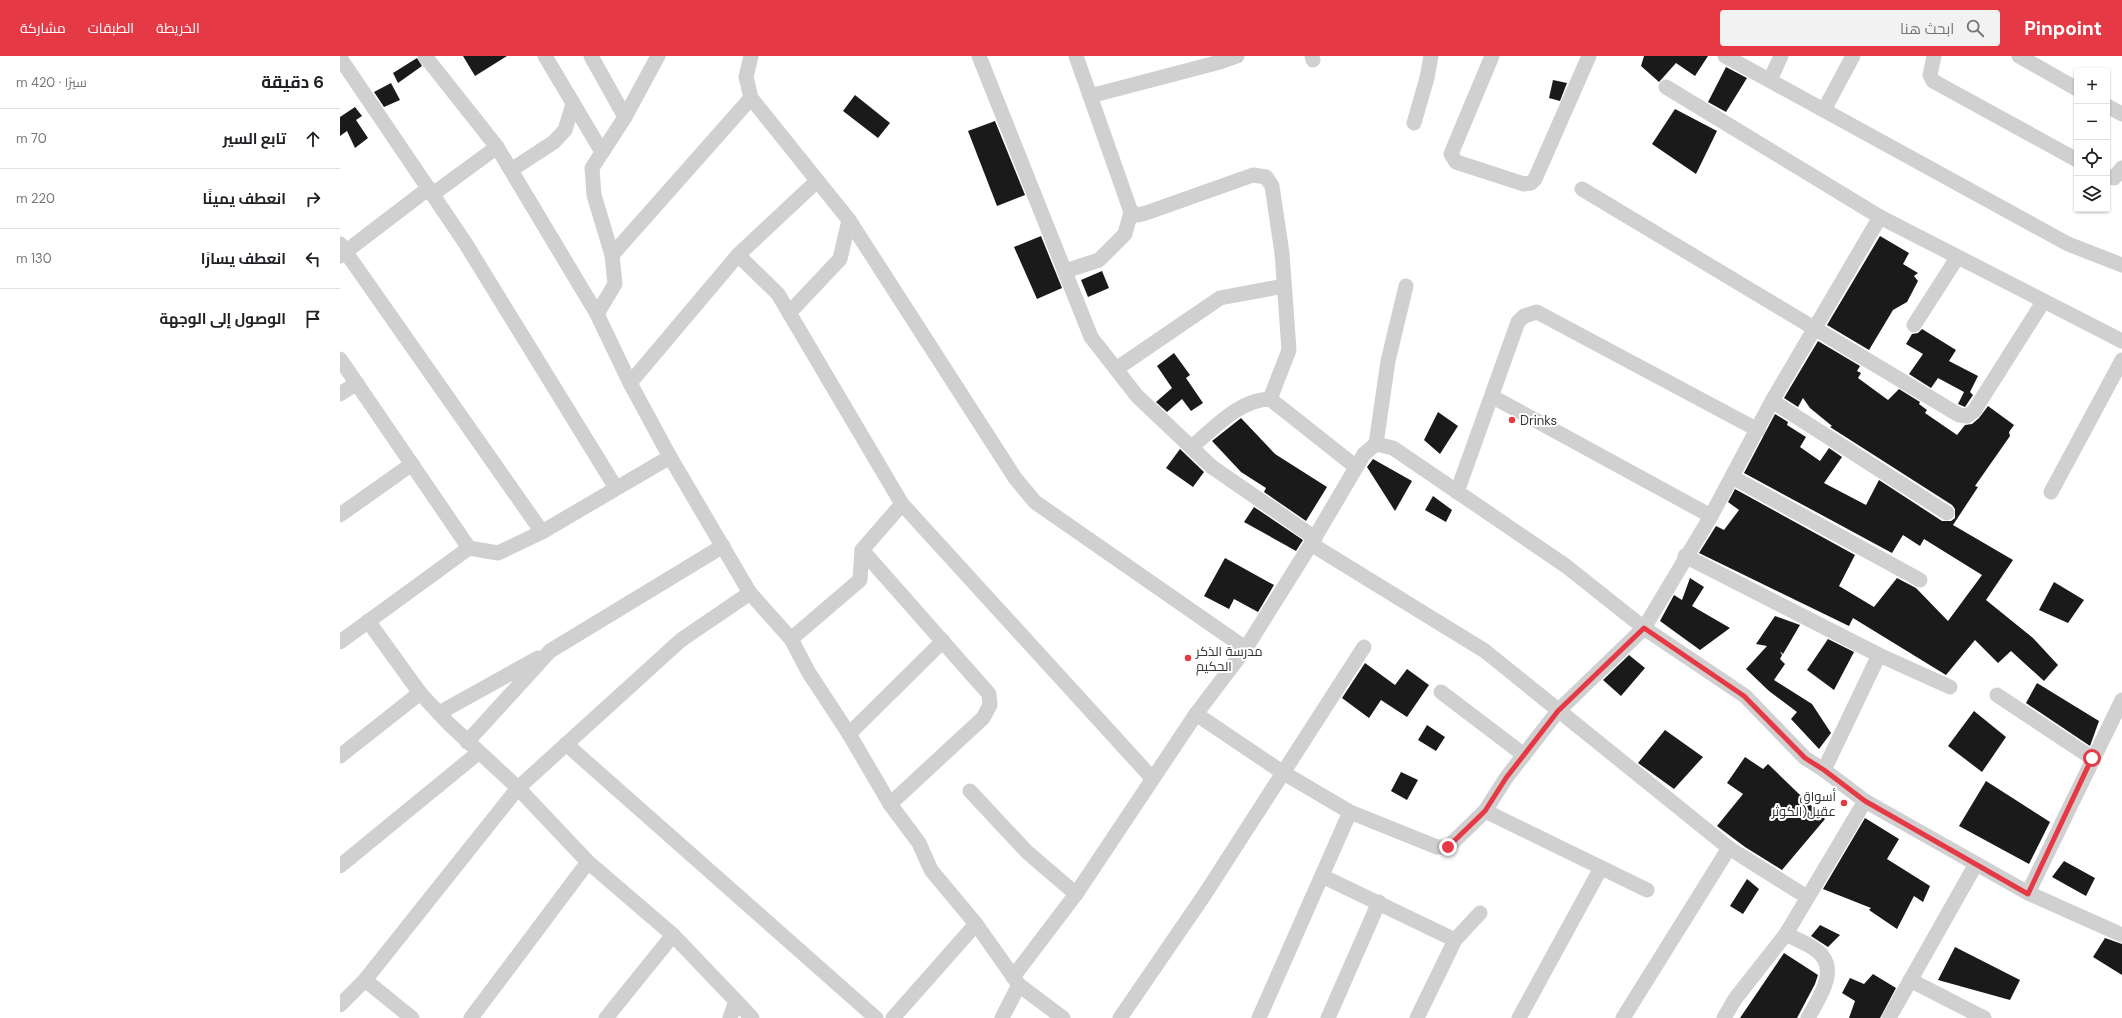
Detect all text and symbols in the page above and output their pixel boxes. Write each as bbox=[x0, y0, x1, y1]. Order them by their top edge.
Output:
search box bbox=[1720, 10, 2000, 46]
text: Pinpoint bbox=[2024, 16, 2102, 41]
icon: search bbox=[1964, 17, 1986, 39]
text: مشاركة bbox=[20, 19, 66, 37]
text: الطبقات bbox=[88, 19, 134, 37]
text: الخريطة bbox=[156, 19, 200, 37]
text: ابحث هنا bbox=[1900, 19, 1954, 39]
map controls bbox=[2074, 68, 2110, 212]
button: + bbox=[2074, 68, 2110, 104]
text: 6 دقيقة bbox=[261, 71, 324, 93]
text: سيرًا · 420 m bbox=[16, 74, 87, 91]
button: − bbox=[2074, 104, 2110, 140]
icon: ahead bbox=[302, 128, 324, 150]
text: تابع السير bbox=[223, 129, 286, 149]
text: 70 m bbox=[16, 130, 47, 147]
button: locate bbox=[2074, 140, 2110, 176]
button: layers bbox=[2074, 176, 2110, 212]
icon: right bbox=[302, 188, 324, 210]
text: انعطف يمينًا bbox=[203, 189, 286, 209]
text: 220 m bbox=[16, 190, 55, 207]
icon: left bbox=[302, 248, 324, 270]
text: انعطف يسارًا bbox=[201, 249, 286, 269]
text: 130 m bbox=[16, 250, 52, 267]
icon: arrive bbox=[302, 308, 324, 330]
text: الوصول إلى الوجهة bbox=[159, 309, 286, 329]
place label: Drinks bbox=[1520, 412, 1557, 429]
marker: Drinks bbox=[1507, 415, 1517, 425]
place label: مدرسة الذكر الحكيم bbox=[1195, 643, 1263, 676]
marker: مدرسة الذكر الحكيم bbox=[1183, 653, 1193, 663]
route start bbox=[2083, 749, 2101, 767]
place label: أسواق عقيل(الكوثر bbox=[1771, 788, 1836, 820]
marker: أسواق عقيل(الكوثر bbox=[1839, 798, 1849, 808]
route end bbox=[1439, 838, 1457, 856]

